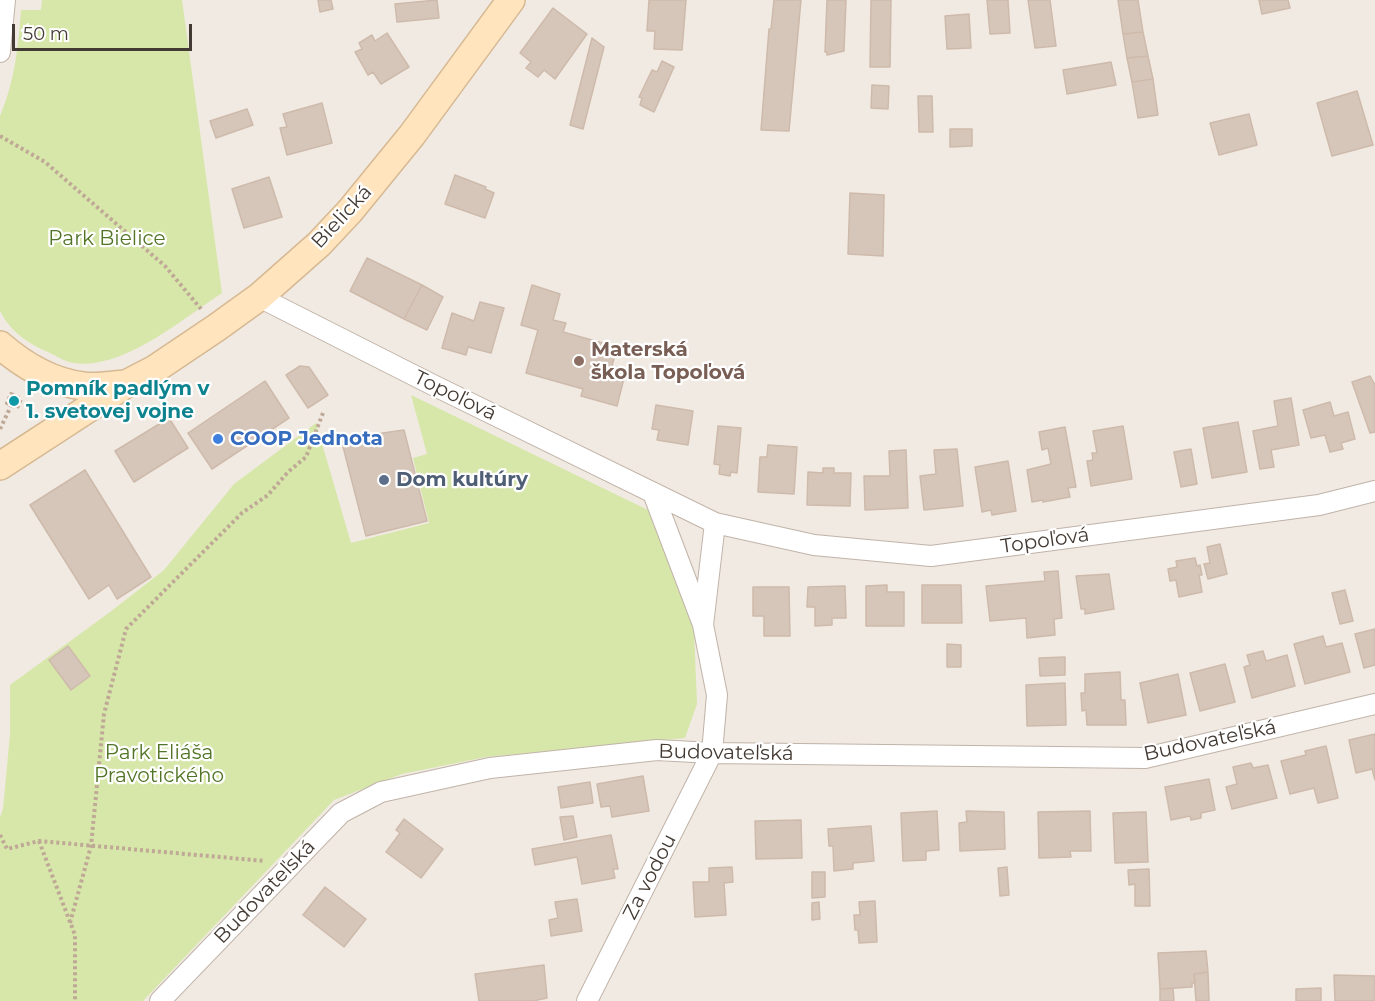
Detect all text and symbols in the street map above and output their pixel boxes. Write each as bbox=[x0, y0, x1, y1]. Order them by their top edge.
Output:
scale bar bbox=[15, 12, 195, 50]
text: 50 m bbox=[23, 23, 69, 45]
street label: Bielická bbox=[307, 180, 377, 254]
park label: Park Bielice bbox=[48, 227, 166, 251]
place label: Materská škola Topoľová bbox=[591, 338, 745, 385]
marker: Materská škola Topoľová bbox=[572, 354, 586, 368]
street label: Topoľová bbox=[410, 366, 500, 426]
place label: Pomník padlým v 1. svetovej vojne bbox=[26, 377, 210, 424]
marker: Pomník padlým v 1. svetovej vojne bbox=[7, 394, 21, 408]
place label: COOP Jednota bbox=[230, 427, 383, 451]
marker: COOP Jednota bbox=[211, 432, 225, 446]
place label: Dom kultúry bbox=[396, 468, 528, 492]
marker: Dom kultúry bbox=[377, 473, 391, 487]
street label: Topoľová bbox=[999, 523, 1091, 559]
street label: Budovateľská bbox=[1141, 715, 1279, 767]
street label: Budovateľská bbox=[658, 740, 794, 766]
park label: Park Eliáša Pravotického bbox=[94, 741, 224, 788]
street label: Za vodou bbox=[618, 830, 682, 924]
street label: Budovateľská bbox=[209, 835, 321, 949]

